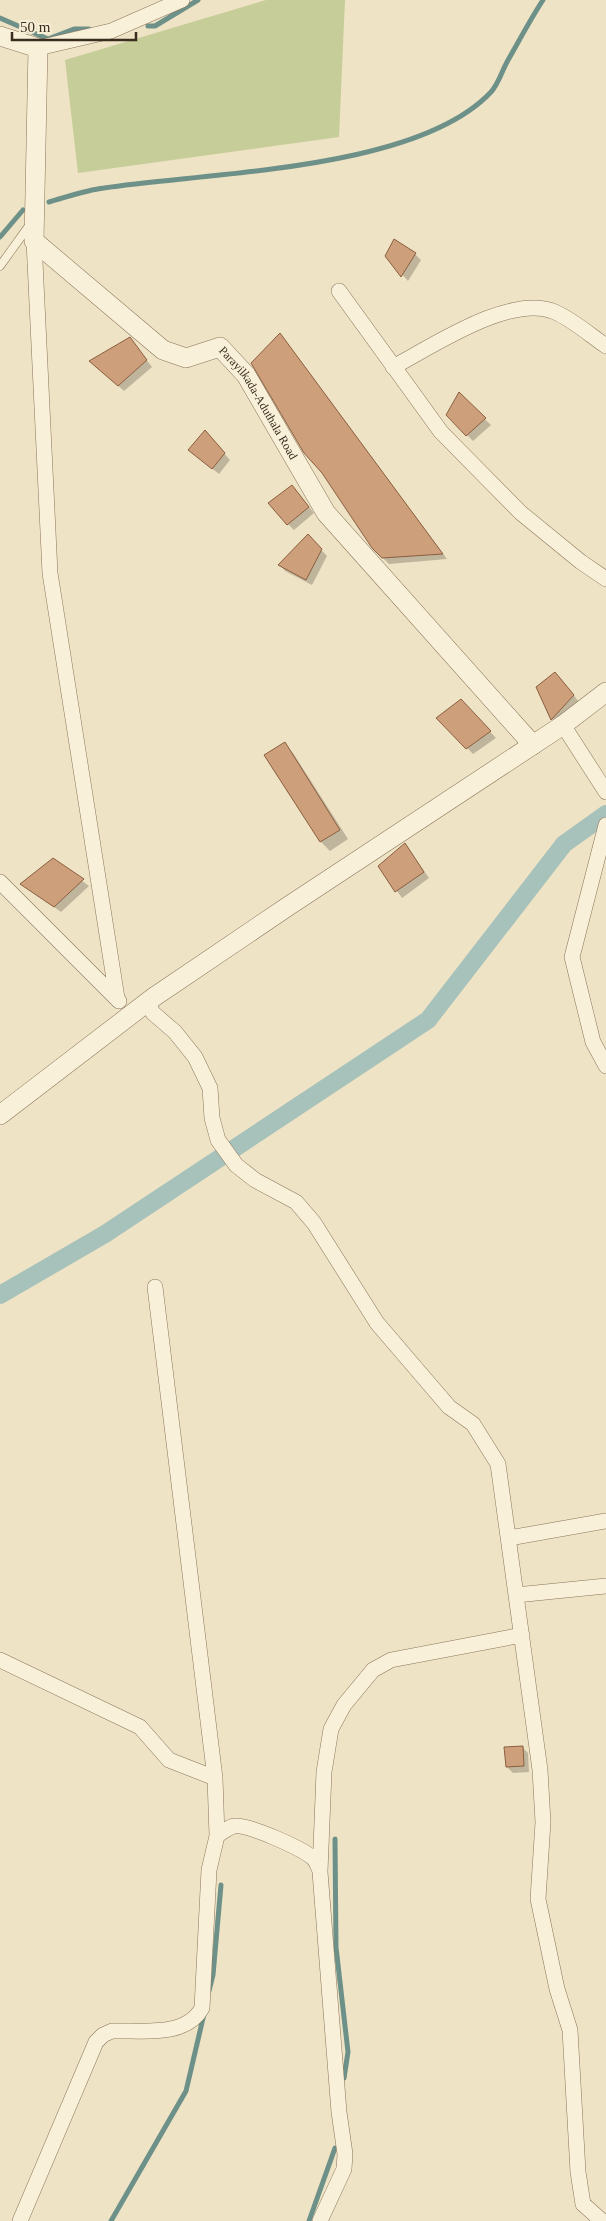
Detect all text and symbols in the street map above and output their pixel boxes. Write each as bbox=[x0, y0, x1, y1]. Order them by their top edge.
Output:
scale bar bbox=[12, 10, 136, 42]
text: 50 m bbox=[20, 19, 51, 35]
street label: Parayilkada-Aduthala Road bbox=[216, 343, 300, 462]

